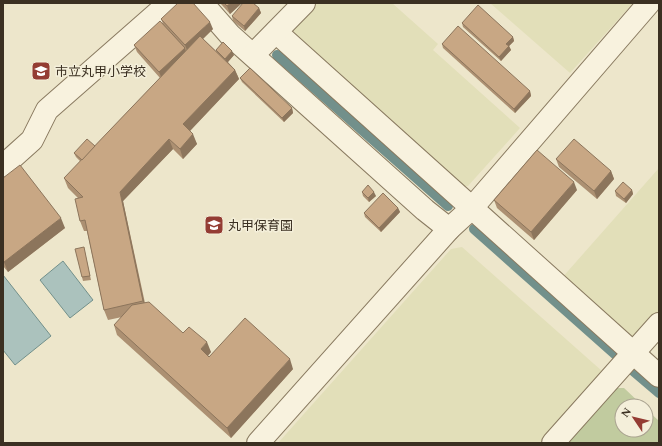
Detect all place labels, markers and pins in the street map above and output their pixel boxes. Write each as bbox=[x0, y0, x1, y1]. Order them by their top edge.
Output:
school or university icon: 市立丸甲小学校 bbox=[30, 60, 52, 82]
place label: 市立丸甲小学校 bbox=[55, 62, 146, 82]
school or university icon: 丸甲保育園 bbox=[203, 214, 225, 236]
place label: 丸甲保育園 bbox=[228, 216, 293, 236]

